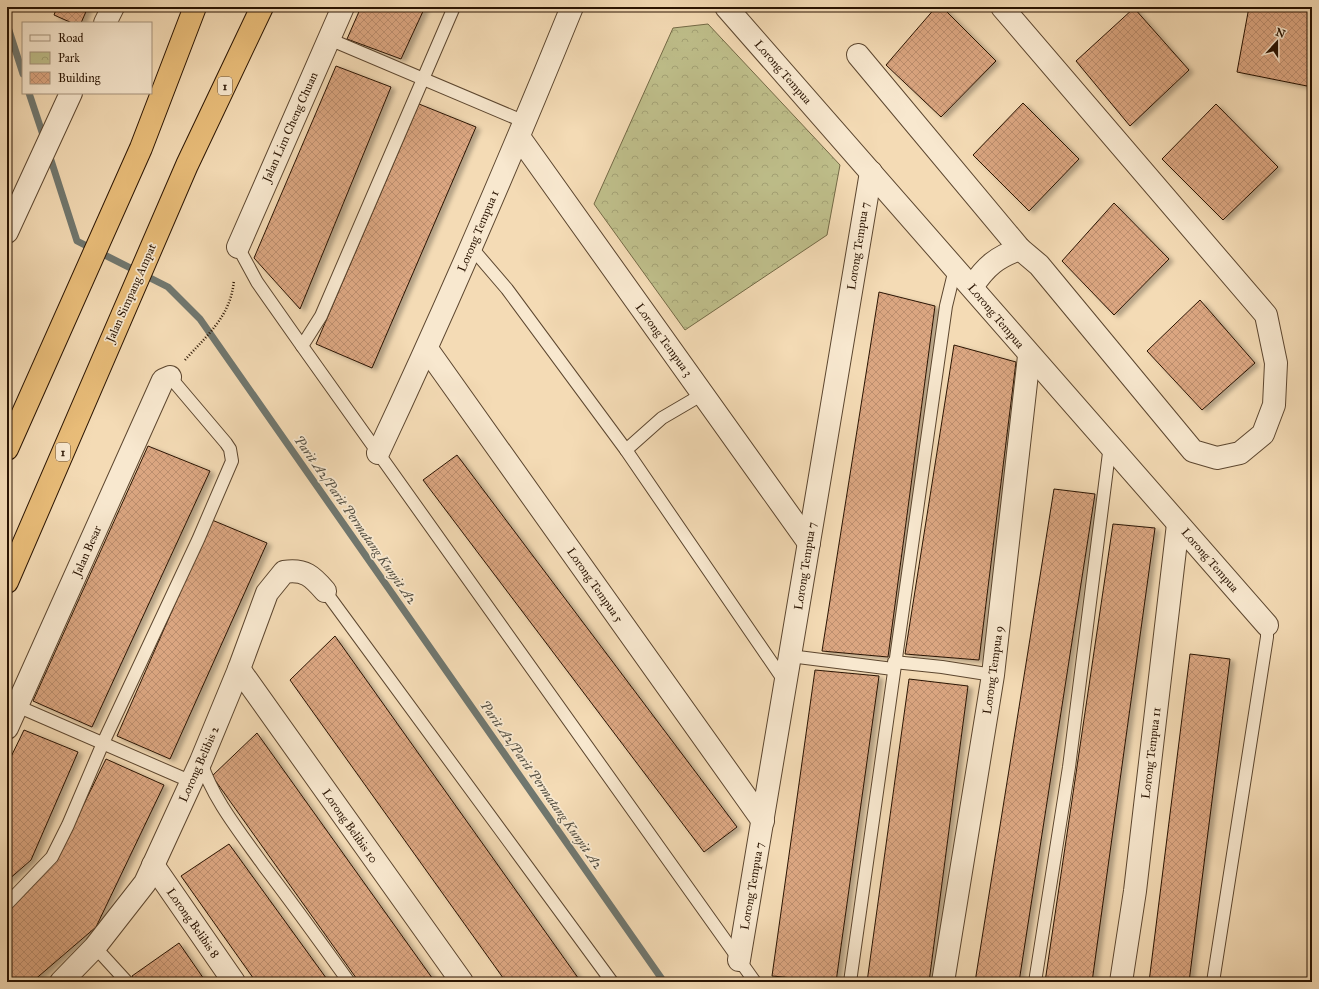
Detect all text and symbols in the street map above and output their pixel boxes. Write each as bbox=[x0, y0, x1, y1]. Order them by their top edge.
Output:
legend bbox=[22, 22, 152, 94]
north arrow bbox=[1257, 22, 1297, 62]
text: N bbox=[1274, 25, 1288, 41]
text: Road bbox=[58, 31, 84, 45]
street label: Lorong Tempua bbox=[751, 37, 815, 108]
text: Park bbox=[58, 51, 80, 65]
street label: Jalan Lim Cheng Chuan bbox=[259, 69, 322, 186]
text: Building bbox=[58, 71, 101, 86]
road number: 1 bbox=[218, 77, 232, 95]
street label: Lorong Tempua 1 bbox=[454, 188, 503, 274]
street label: Lorong Tempua 7 bbox=[844, 201, 873, 291]
street label: Jalan Simpang Ampat bbox=[102, 241, 160, 347]
street label: Lorong Tempua bbox=[964, 281, 1028, 352]
street label: Lorong Tempua 3 bbox=[632, 301, 695, 380]
water label: Parit A2/Parit Permatang Kunyit A2 bbox=[290, 433, 420, 608]
road number: 1 bbox=[56, 443, 70, 461]
street label: Lorong Tempua 7 bbox=[791, 521, 820, 611]
street label: Jalan Besar bbox=[69, 523, 105, 581]
street label: Lorong Tempua bbox=[1178, 525, 1242, 596]
street label: Lorong Tempua 5 bbox=[563, 545, 626, 626]
street label: Lorong Tempua 9 bbox=[980, 625, 1007, 715]
water label: Parit A2/Parit Permatang Kunyit A2 bbox=[476, 698, 606, 873]
street label: Lorong Tempua 11 bbox=[1138, 706, 1165, 800]
street label: Lorong Belibis 2 bbox=[176, 724, 223, 805]
street label: Lorong Belibis 10 bbox=[318, 786, 381, 866]
street label: Lorong Tempua 7 bbox=[737, 841, 768, 931]
street label: Lorong Belibis 8 bbox=[163, 885, 222, 961]

